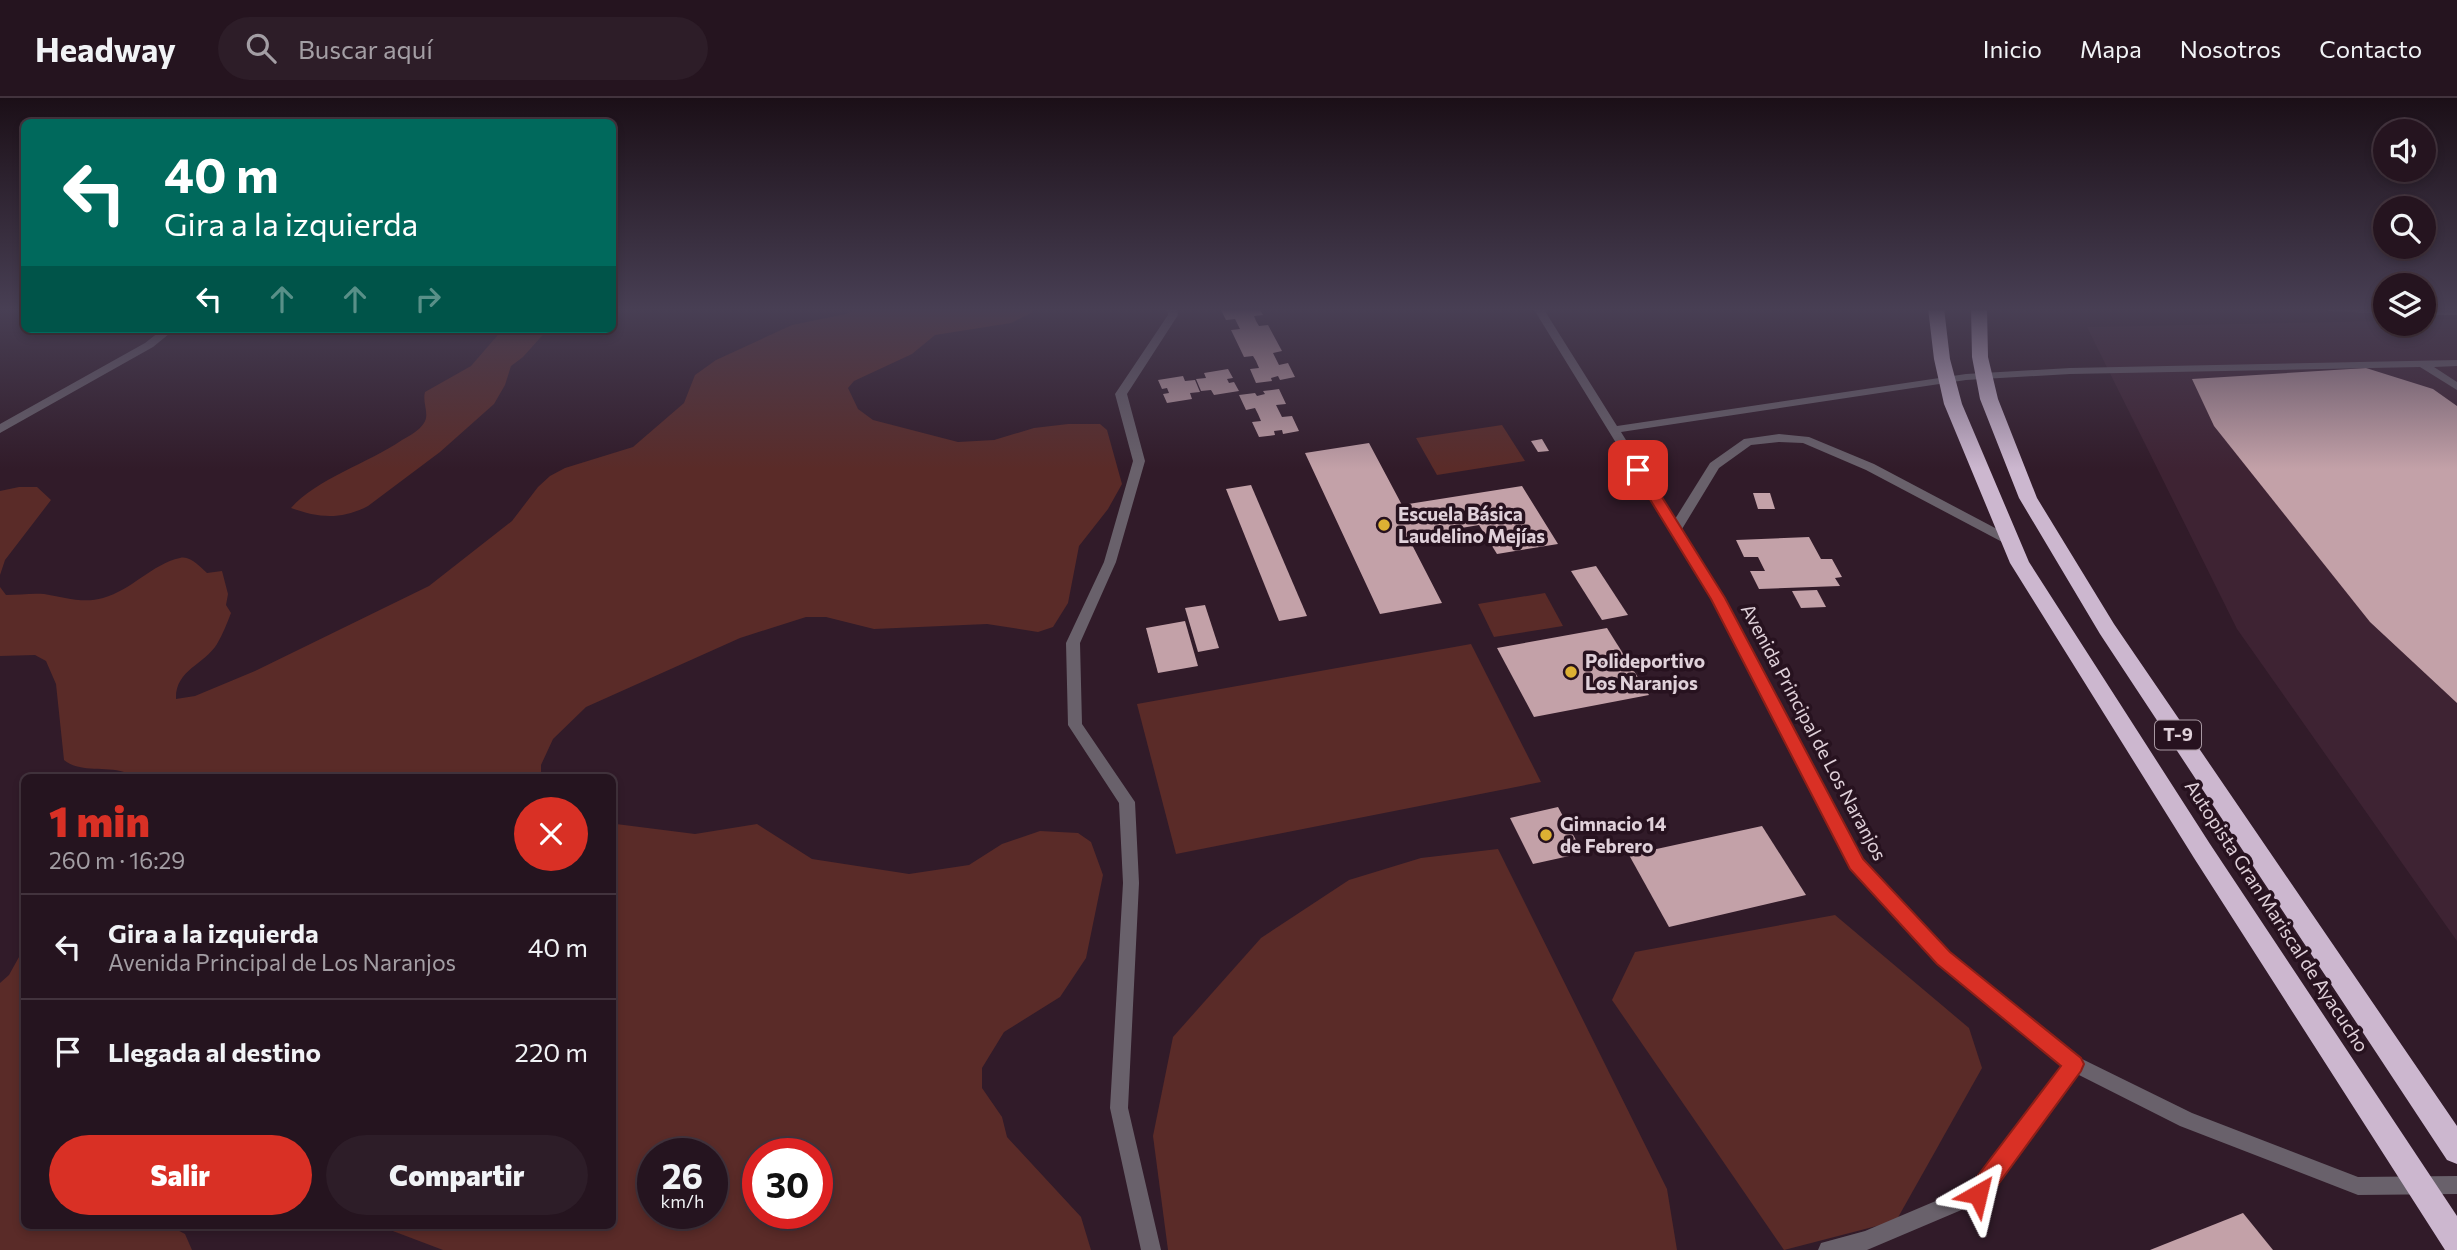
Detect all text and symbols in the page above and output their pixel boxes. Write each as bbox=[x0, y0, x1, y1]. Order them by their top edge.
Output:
search box bbox=[218, 17, 708, 80]
text: Headway bbox=[35, 28, 176, 69]
icon: search bbox=[242, 29, 280, 67]
text: Buscar aquí bbox=[298, 33, 433, 64]
text: Inicio bbox=[1983, 34, 2042, 63]
text: Mapa bbox=[2080, 34, 2142, 63]
text: Nosotros bbox=[2180, 34, 2281, 63]
text: Contacto bbox=[2319, 34, 2422, 63]
map controls bbox=[2373, 119, 2436, 336]
button: sound bbox=[2373, 119, 2436, 182]
text: 40 m bbox=[164, 143, 279, 203]
icon: left bbox=[49, 147, 140, 238]
button: search bbox=[2373, 196, 2436, 259]
text: Gira a la izquierda bbox=[164, 203, 418, 243]
button: layers bbox=[2373, 273, 2436, 336]
icon: left bbox=[190, 280, 228, 318]
icon: ahead bbox=[263, 280, 301, 318]
icon: ahead bbox=[336, 280, 374, 318]
icon: right bbox=[409, 280, 447, 318]
pin bbox=[1608, 440, 1668, 500]
icon: arrive bbox=[1619, 451, 1657, 489]
place label: Escuela Básica Laudelino Mejías bbox=[1398, 502, 1545, 547]
marker: Escuela Básica Laudelino Mejías bbox=[1376, 517, 1392, 533]
street label: Avenida Principal de Los Naranjos bbox=[1737, 599, 1892, 864]
place label: Polideportivo Los Naranjos bbox=[1585, 649, 1705, 694]
marker: Polideportivo Los Naranjos bbox=[1563, 664, 1579, 680]
road number: T-9 bbox=[2155, 720, 2201, 750]
street label: Autopista Gran Mariscal de Ayacucho bbox=[2181, 775, 2374, 1056]
text: 1 min bbox=[49, 794, 150, 846]
button: close bbox=[514, 797, 588, 871]
place label: Gimnacio 14 de Febrero bbox=[1560, 812, 1667, 857]
marker: Gimnacio 14 de Febrero bbox=[1538, 827, 1554, 843]
text: 260 m · 16:29 bbox=[49, 846, 185, 874]
text: Gira a la izquierda bbox=[108, 917, 319, 948]
icon: left bbox=[49, 928, 87, 966]
text: 40 m bbox=[528, 931, 588, 962]
text: Avenida Principal de Los Naranjos bbox=[108, 948, 456, 976]
icon: arrive bbox=[49, 1033, 87, 1071]
text: Llegada al destino bbox=[108, 1036, 321, 1067]
text: 220 m bbox=[515, 1036, 588, 1067]
button: Salir bbox=[49, 1135, 312, 1215]
button: Compartir bbox=[326, 1135, 588, 1215]
speed limit sign: 30 bbox=[742, 1138, 833, 1229]
text: 26 bbox=[662, 1153, 703, 1196]
position arrow bbox=[1941, 1157, 2015, 1231]
text: km/h bbox=[661, 1190, 704, 1212]

